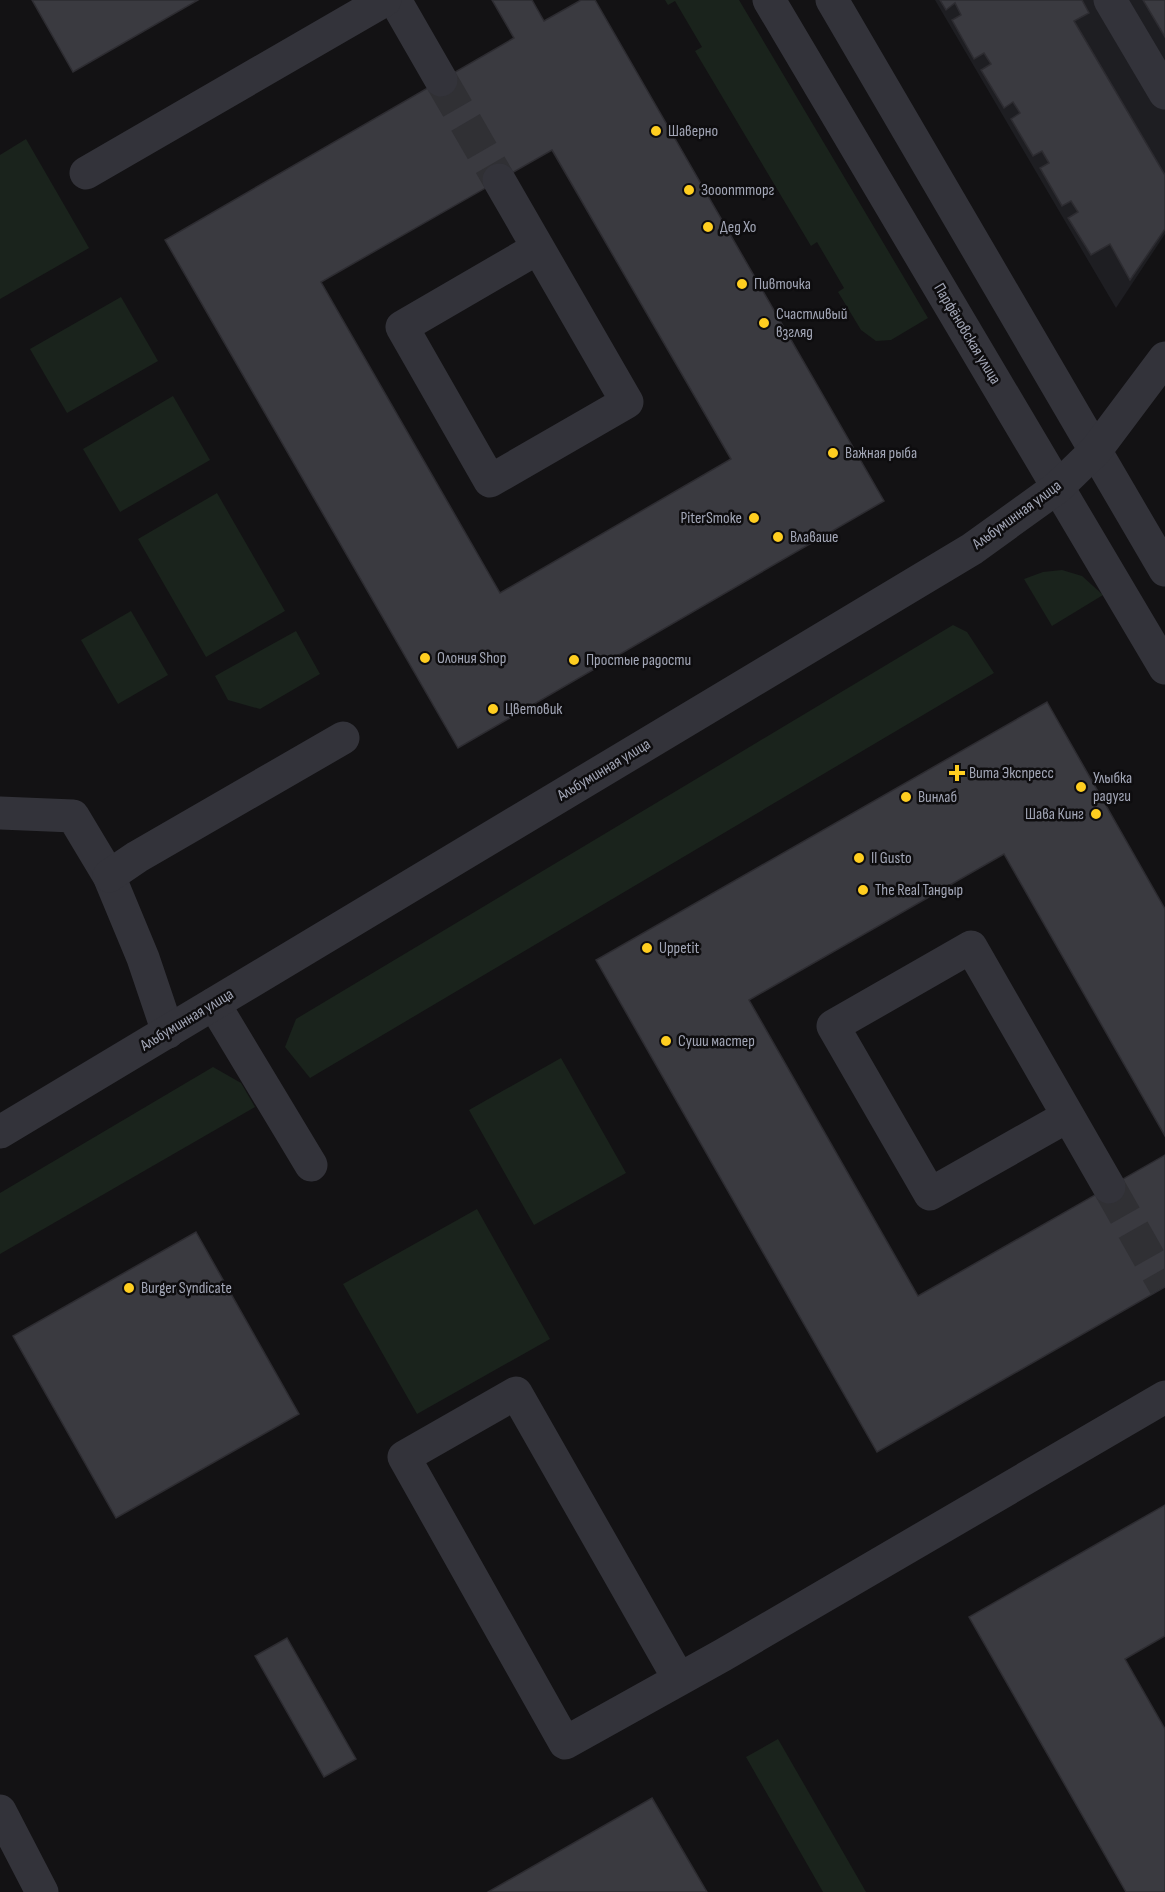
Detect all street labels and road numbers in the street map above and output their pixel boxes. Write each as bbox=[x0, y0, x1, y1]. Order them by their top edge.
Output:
street label: Парфёновская улица bbox=[929, 280, 1005, 388]
street label: Альбуминная улица bbox=[968, 476, 1065, 554]
street label: Альбуминная улица bbox=[553, 735, 654, 806]
street label: Альбуминная улица bbox=[136, 985, 237, 1056]

